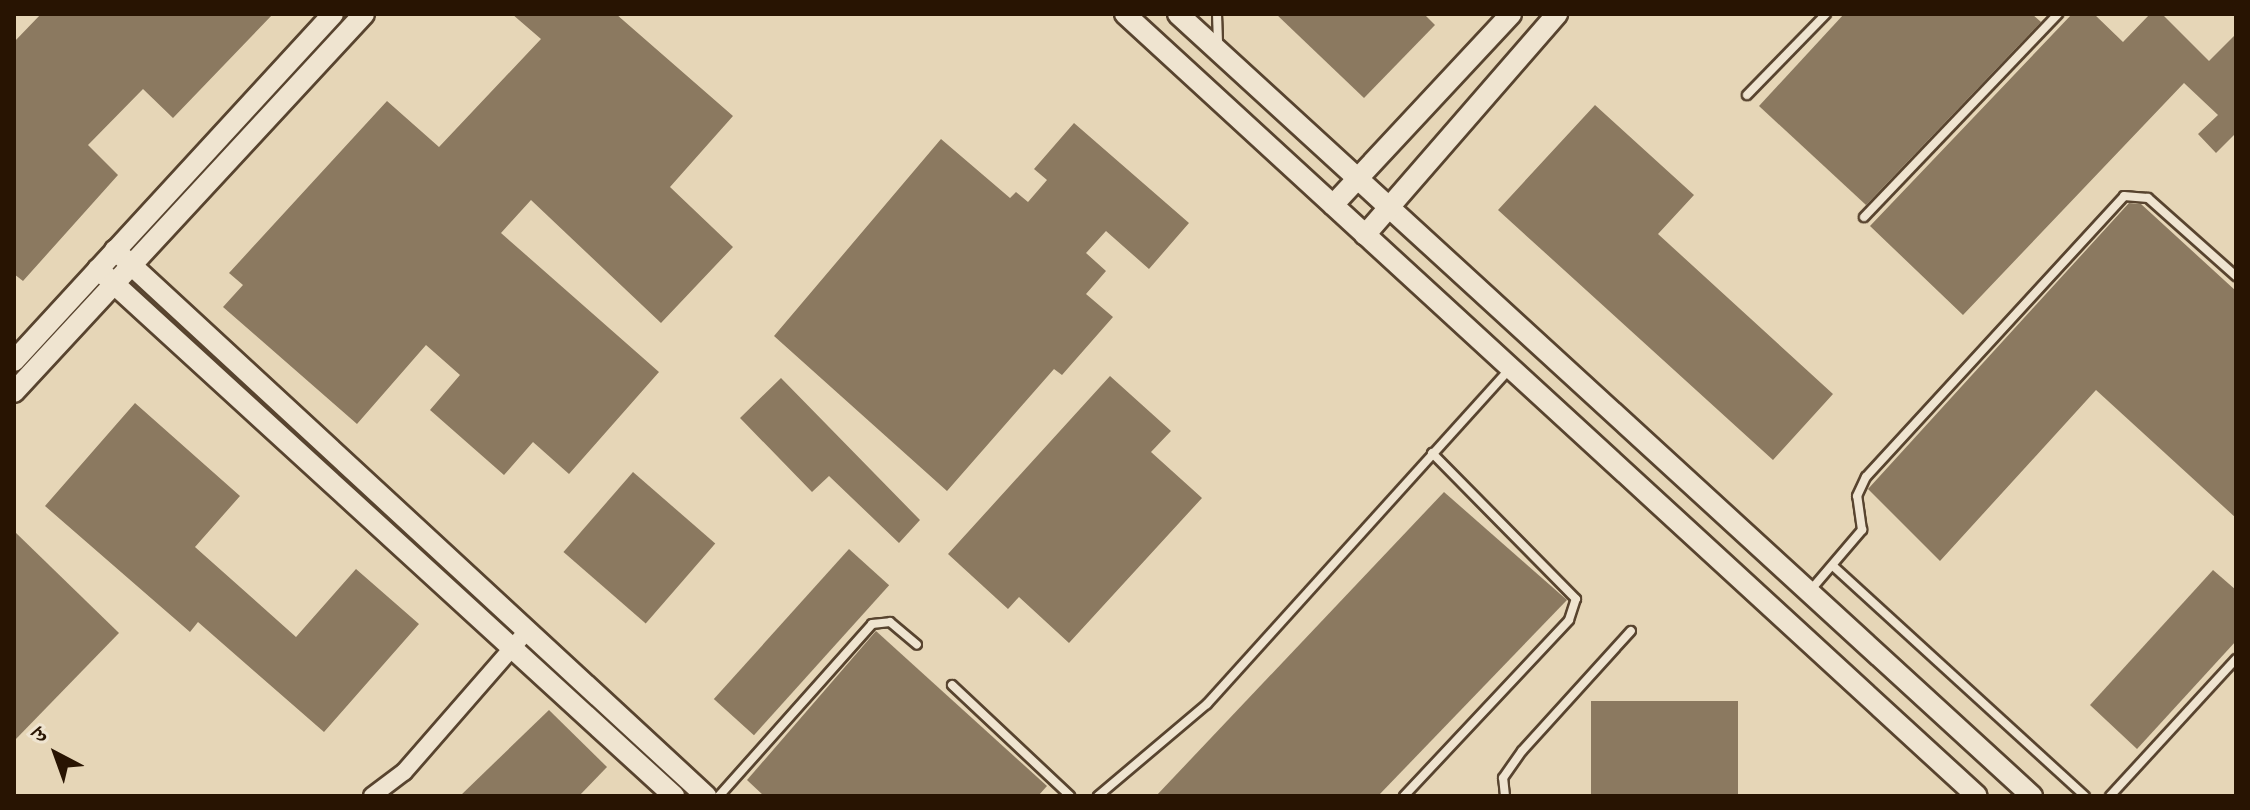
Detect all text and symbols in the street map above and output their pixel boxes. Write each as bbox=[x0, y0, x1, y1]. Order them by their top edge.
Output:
north arrow bbox=[16, 714, 96, 794]
text: उ bbox=[29, 724, 52, 748]

